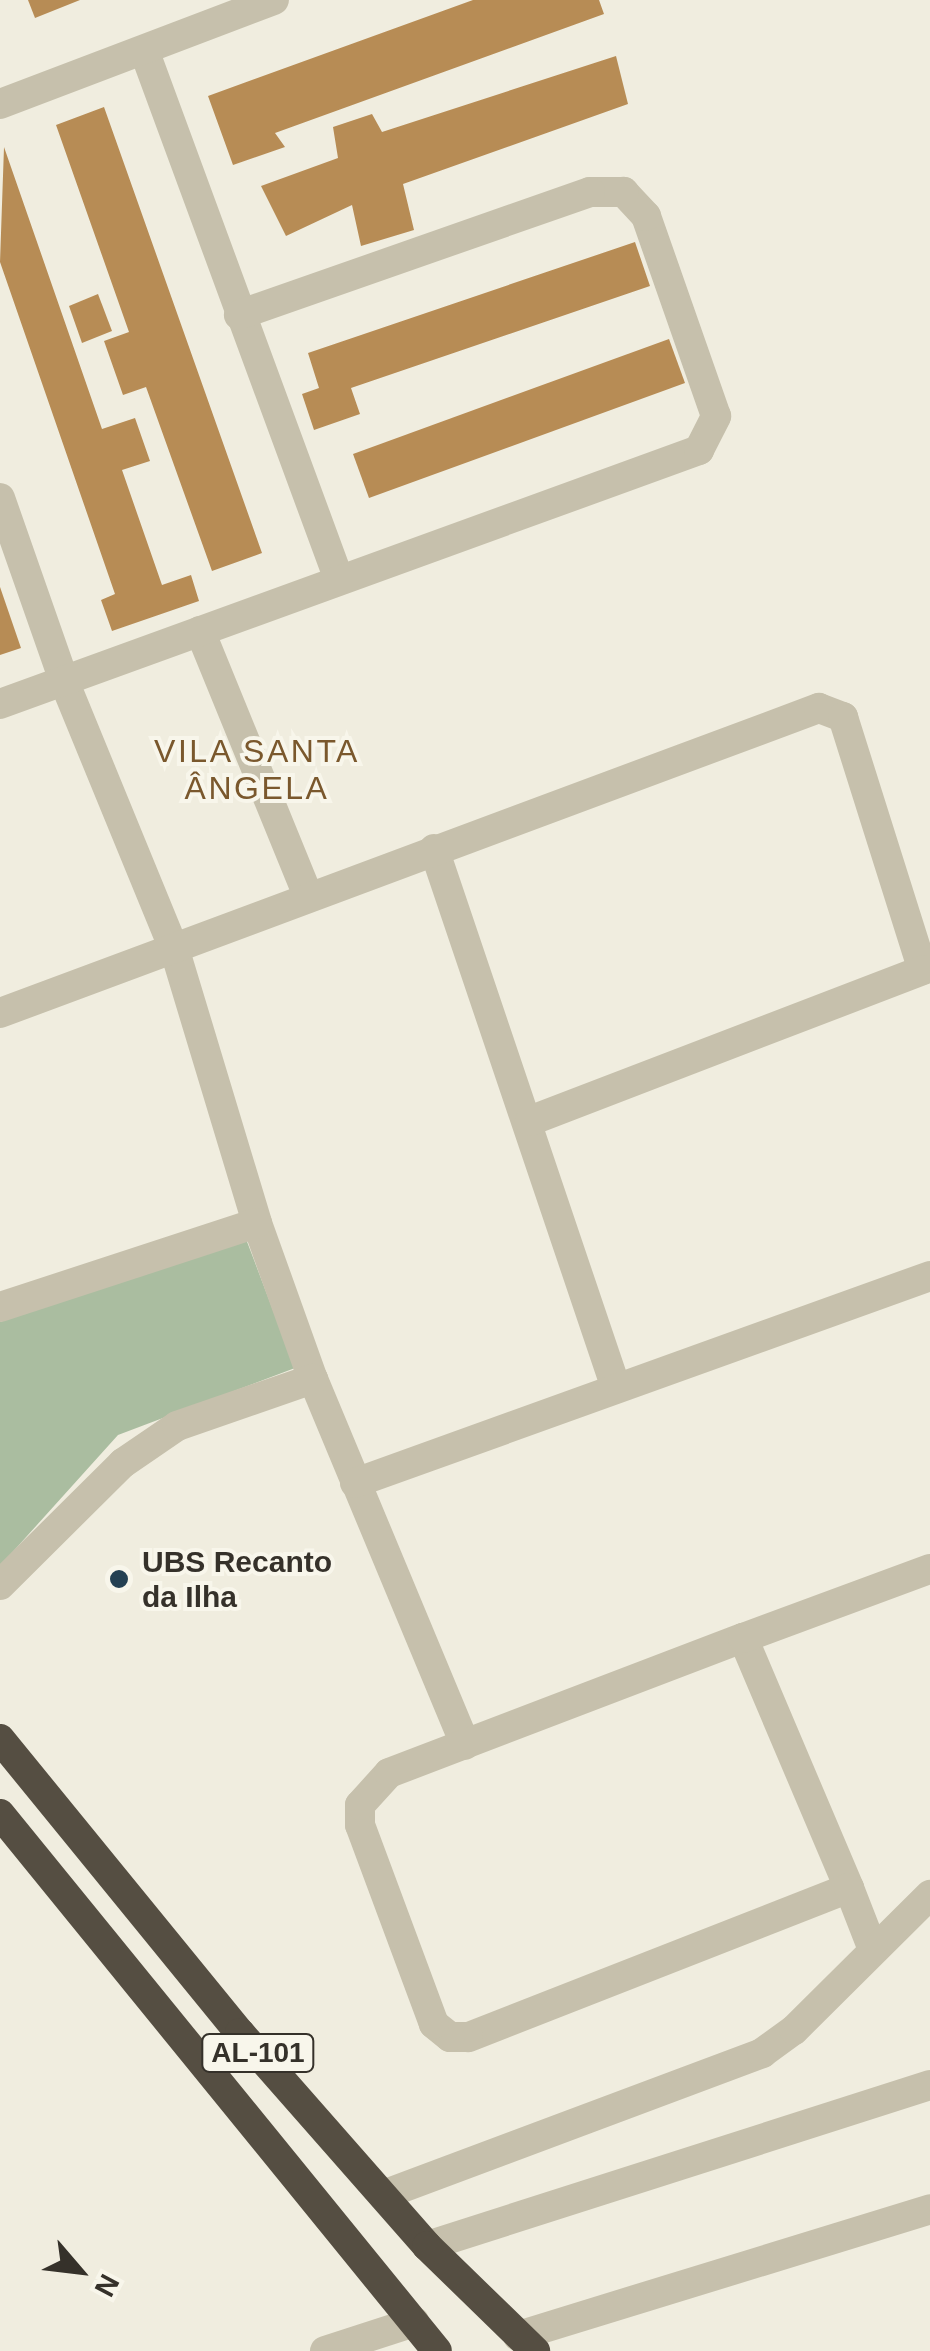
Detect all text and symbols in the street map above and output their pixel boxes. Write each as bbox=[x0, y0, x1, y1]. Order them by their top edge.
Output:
district label: VILA SANTA ÂNGELA bbox=[153, 733, 361, 808]
place label: UBS Recanto da Ilha bbox=[142, 1544, 332, 1614]
marker: UBS Recanto da Ilha bbox=[106, 1566, 132, 1592]
road number: AL-101 bbox=[200, 2030, 316, 2076]
north arrow bbox=[30, 2221, 130, 2321]
text: N bbox=[88, 2269, 125, 2302]

